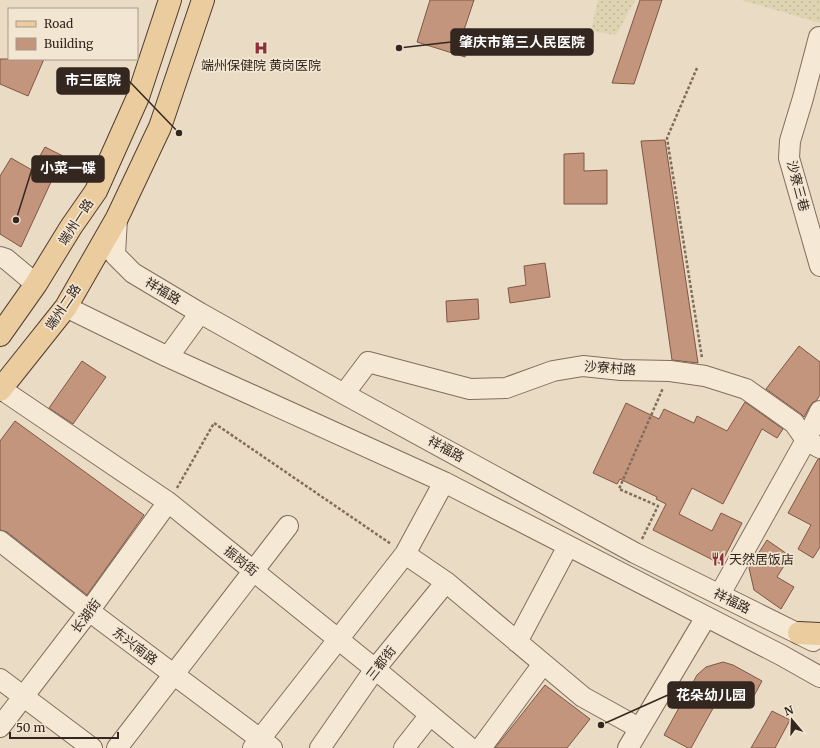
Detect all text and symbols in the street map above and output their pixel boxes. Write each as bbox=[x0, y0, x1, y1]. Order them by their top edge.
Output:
legend bbox=[8, 8, 138, 60]
text: Road bbox=[44, 16, 73, 31]
callout: 肇庆市第三人民医院 bbox=[451, 29, 593, 55]
text: 肇庆市第三人民医院 bbox=[459, 33, 585, 51]
text: Building bbox=[44, 36, 94, 51]
hospital icon: 端州保健院 黄岗医院 bbox=[253, 40, 269, 56]
place label: 端州保健院 黄岗医院 bbox=[201, 57, 321, 74]
callout: 市三医院 bbox=[57, 68, 129, 94]
text: 市三医院 bbox=[65, 71, 121, 89]
callout: 小菜一碟 bbox=[32, 156, 104, 182]
text: 小菜一碟 bbox=[40, 159, 96, 177]
street label: 沙寮三巷 bbox=[783, 159, 813, 213]
street label: 端州一路 bbox=[55, 196, 97, 248]
street label: 祥福路 bbox=[142, 274, 184, 308]
street label: 端州二路 bbox=[41, 281, 85, 333]
street label: 沙寮村路 bbox=[583, 358, 637, 378]
street label: 祥福路 bbox=[425, 432, 467, 466]
street label: 振岗街 bbox=[220, 542, 262, 580]
restaurant icon: 天然居饭店 bbox=[710, 551, 726, 567]
place label: 天然居饭店 bbox=[729, 551, 794, 568]
street label: 祥福路 bbox=[711, 585, 753, 617]
street label: 长湖街 bbox=[67, 595, 105, 637]
street label: 东兴南路 bbox=[109, 624, 161, 668]
street label: 三都街 bbox=[362, 642, 400, 684]
callout: 花朵幼儿园 bbox=[668, 682, 754, 708]
text: 花朵幼儿园 bbox=[676, 686, 746, 704]
north arrow bbox=[772, 700, 812, 740]
text: N bbox=[782, 702, 795, 719]
scale bar bbox=[10, 714, 118, 740]
text: 50 m bbox=[16, 720, 45, 735]

